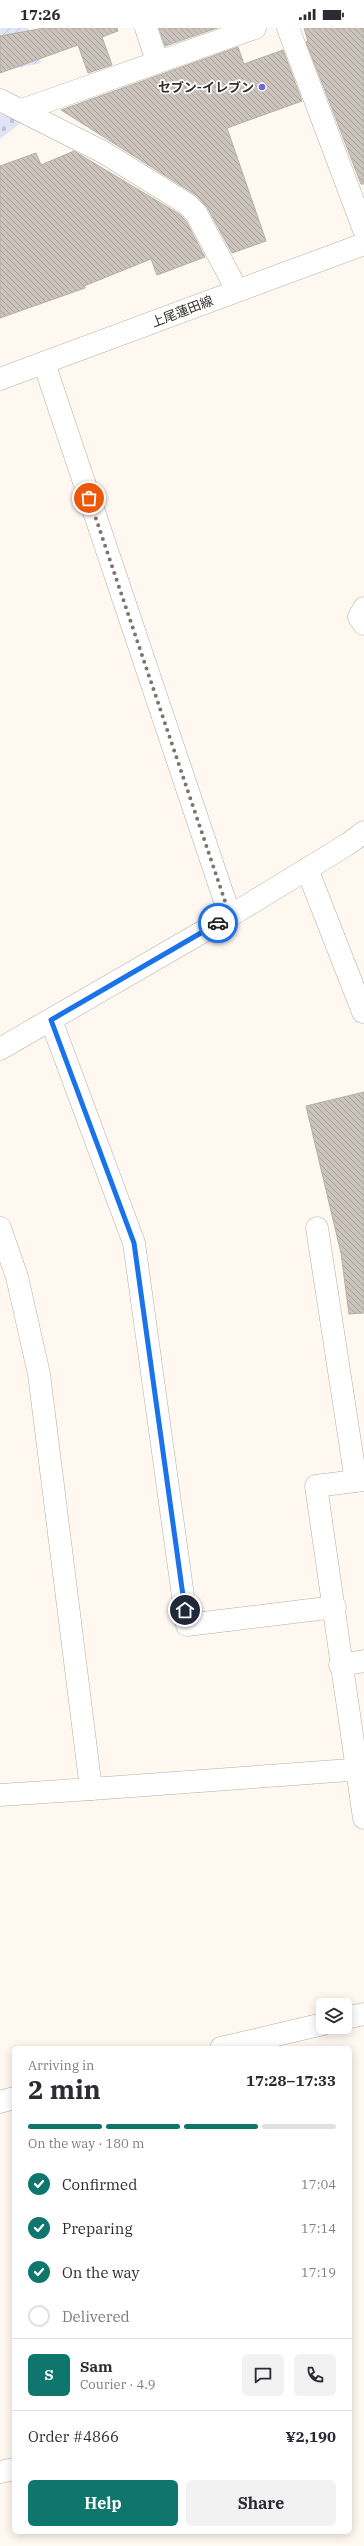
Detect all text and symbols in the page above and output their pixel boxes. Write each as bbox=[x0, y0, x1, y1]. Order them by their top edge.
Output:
text: 17:26 bbox=[20, 5, 61, 24]
place label: セブン-イレブン bbox=[158, 79, 254, 96]
marker: セブン-イレブン bbox=[257, 82, 267, 92]
street label: 上尾蓮田線 bbox=[149, 292, 216, 331]
pin bbox=[72, 481, 106, 515]
icon: bag bbox=[78, 487, 100, 509]
courier bbox=[198, 903, 238, 943]
icon: car bbox=[207, 912, 229, 934]
pin bbox=[168, 1593, 202, 1627]
icon: home bbox=[174, 1599, 196, 1621]
map controls bbox=[316, 1998, 352, 2034]
button: layers bbox=[316, 1998, 352, 2034]
text: Arriving in bbox=[28, 2057, 94, 2074]
text: 17:28–17:33 bbox=[246, 2071, 336, 2090]
text: 2 min bbox=[28, 2072, 101, 2106]
text: On the way · 180 m bbox=[28, 2135, 144, 2152]
icon: check bbox=[28, 2173, 50, 2195]
text: Confirmed bbox=[62, 2175, 137, 2194]
text: 17:04 bbox=[301, 2176, 336, 2193]
icon: check bbox=[28, 2217, 50, 2239]
text: Preparing bbox=[62, 2219, 133, 2238]
text: 17:14 bbox=[301, 2220, 336, 2237]
icon: check bbox=[28, 2261, 50, 2283]
text: On the way bbox=[62, 2263, 140, 2282]
text: 17:19 bbox=[301, 2264, 336, 2281]
text: Delivered bbox=[62, 2307, 130, 2326]
button: chat bbox=[242, 2354, 284, 2396]
button: phone bbox=[294, 2354, 336, 2396]
text: Sam bbox=[80, 2357, 113, 2376]
text: S bbox=[44, 2365, 54, 2384]
text: Courier · 4.9 bbox=[80, 2376, 156, 2393]
text: Order #4866 bbox=[28, 2427, 119, 2446]
text: ¥2,190 bbox=[286, 2427, 336, 2446]
button: Help bbox=[28, 2480, 178, 2526]
button: Share bbox=[186, 2480, 336, 2526]

